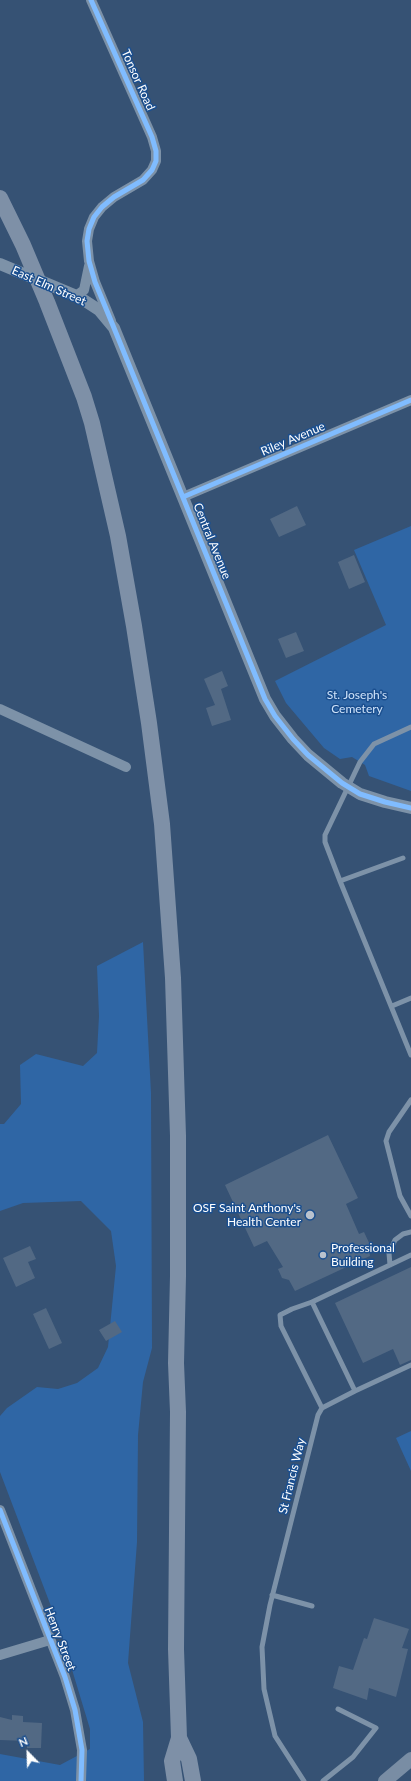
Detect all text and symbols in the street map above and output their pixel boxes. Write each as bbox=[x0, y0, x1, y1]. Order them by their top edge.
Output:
street label: Tonsor Road bbox=[118, 47, 158, 113]
street label: East Elm Street bbox=[10, 263, 88, 309]
street label: Riley Avenue bbox=[259, 419, 327, 459]
street label: Central Avenue bbox=[190, 501, 234, 581]
park label: St. Joseph's Cemetery bbox=[327, 688, 387, 716]
place label: OSF Saint Anthony's Health Center bbox=[193, 1201, 301, 1229]
marker: OSF Saint Anthony's Health Center bbox=[304, 1209, 316, 1221]
place label: Professional Building bbox=[331, 1241, 395, 1269]
marker: Professional Building bbox=[318, 1250, 328, 1260]
street label: St Francis Way bbox=[276, 1437, 308, 1515]
street label: Henry Street bbox=[41, 1605, 79, 1673]
north arrow bbox=[8, 1733, 48, 1773]
text: N bbox=[17, 1734, 30, 1749]

